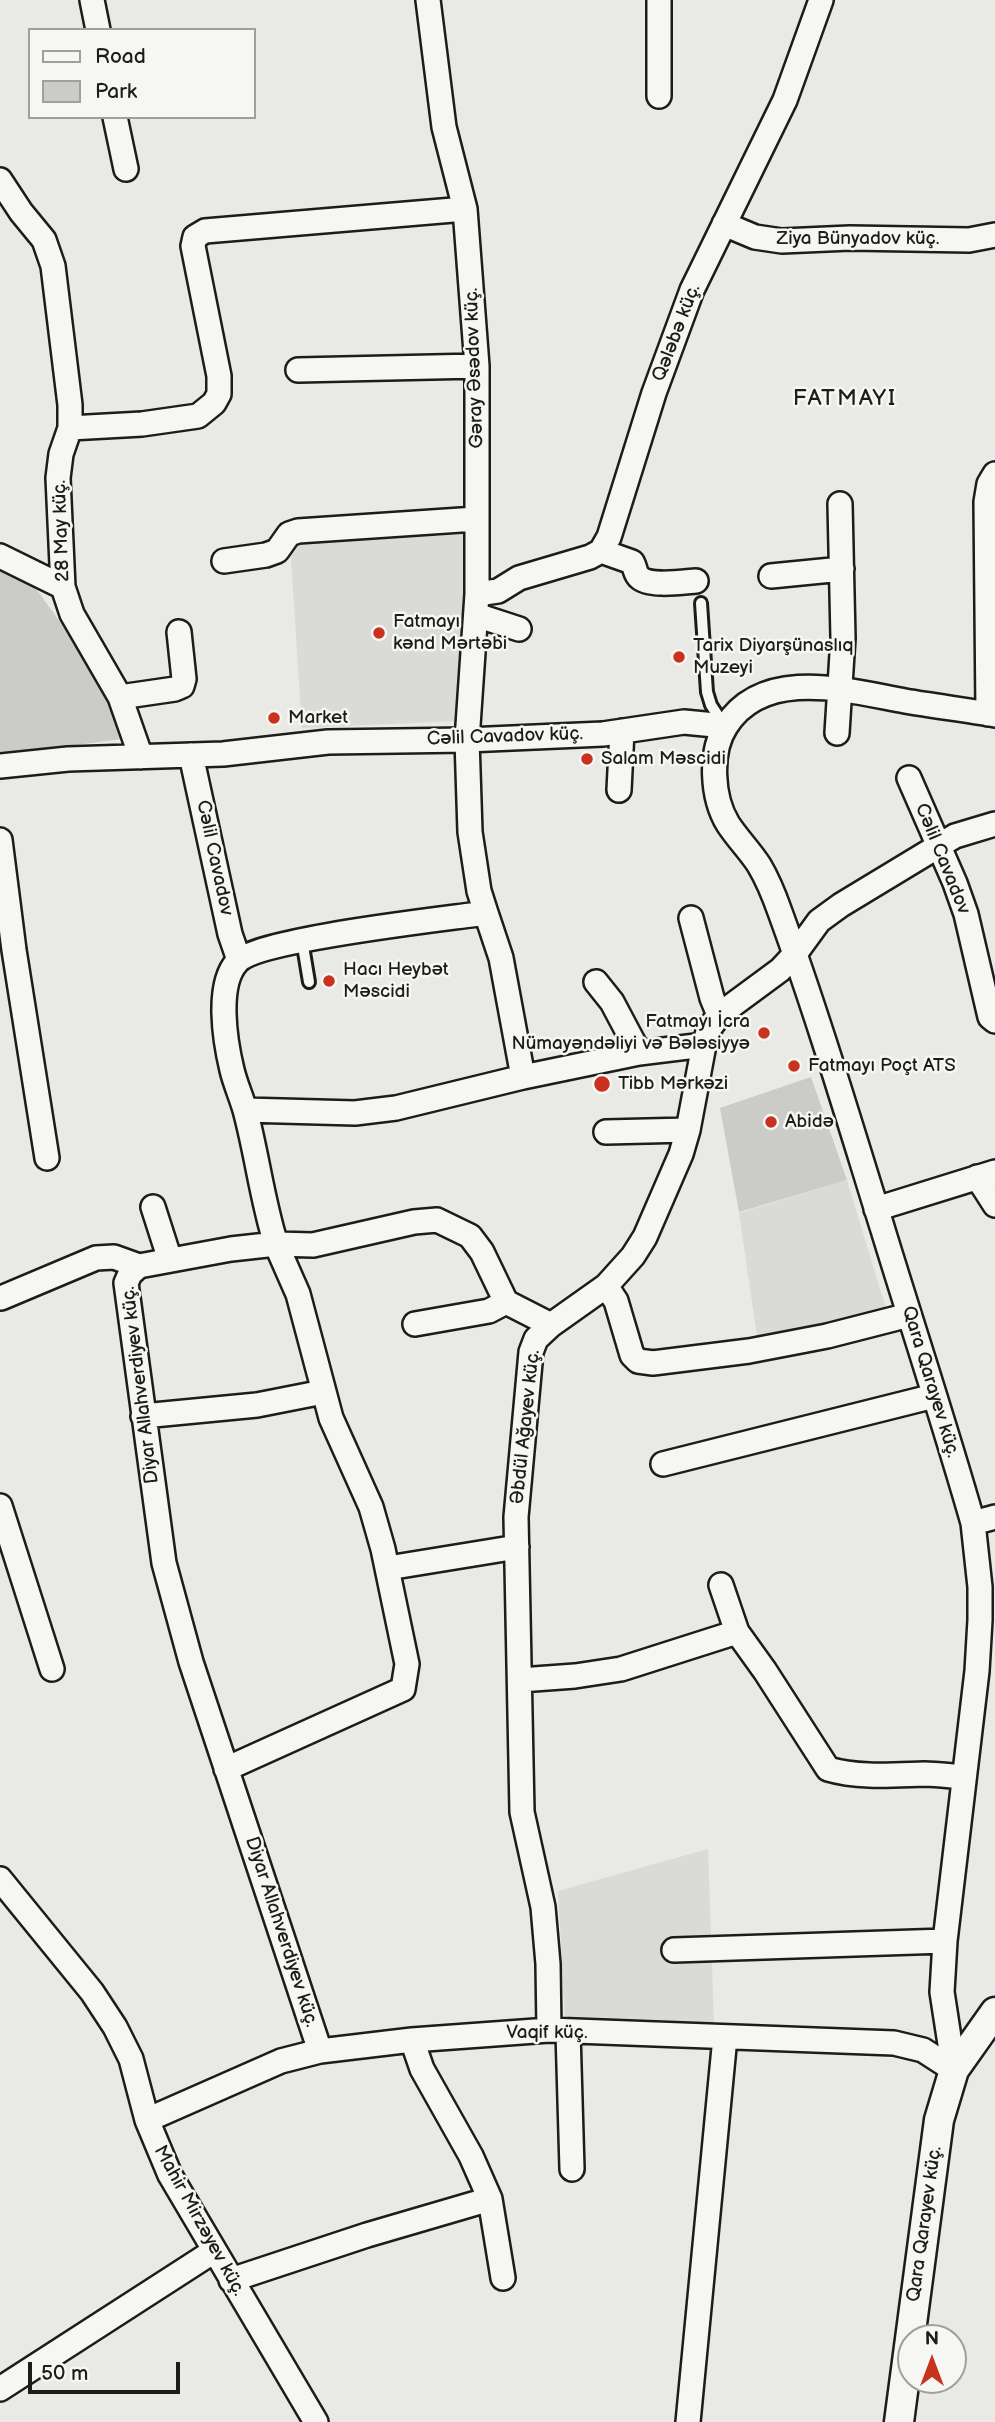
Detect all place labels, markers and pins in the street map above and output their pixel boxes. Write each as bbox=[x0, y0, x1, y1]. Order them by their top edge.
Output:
place label: Fatmayı kənd Mərtəbi bbox=[393, 611, 507, 655]
marker: Fatmayı kənd Mərtəbi bbox=[371, 625, 387, 641]
place label: Tarix Diyarşünaslıq Muzeyi bbox=[693, 635, 853, 679]
marker: Tarix Diyarşünaslıq Muzeyi bbox=[671, 649, 687, 665]
place label: Market bbox=[288, 707, 348, 729]
marker: Market bbox=[266, 710, 282, 726]
place label: Salam Məscidi bbox=[601, 748, 726, 770]
marker: Salam Məscidi bbox=[579, 751, 595, 767]
place label: Hacı Heybət Məscidi bbox=[343, 959, 449, 1003]
marker: Hacı Heybət Məscidi bbox=[321, 973, 337, 989]
place label: Fatmayı İcra Nümayəndəliyi və Bələsiyyə bbox=[511, 1011, 750, 1055]
marker: Fatmayı İcra Nümayəndəliyi və Bələsiyyə bbox=[756, 1025, 772, 1041]
place label: Fatmayı Poçt ATS bbox=[808, 1055, 956, 1077]
marker: Fatmayı Poçt ATS bbox=[786, 1058, 802, 1074]
place label: Tibb Mərkəzi bbox=[618, 1073, 728, 1095]
marker: Tibb Mərkəzi bbox=[592, 1074, 612, 1094]
place label: Abidə bbox=[785, 1111, 834, 1133]
marker: Abidə bbox=[763, 1114, 779, 1130]

